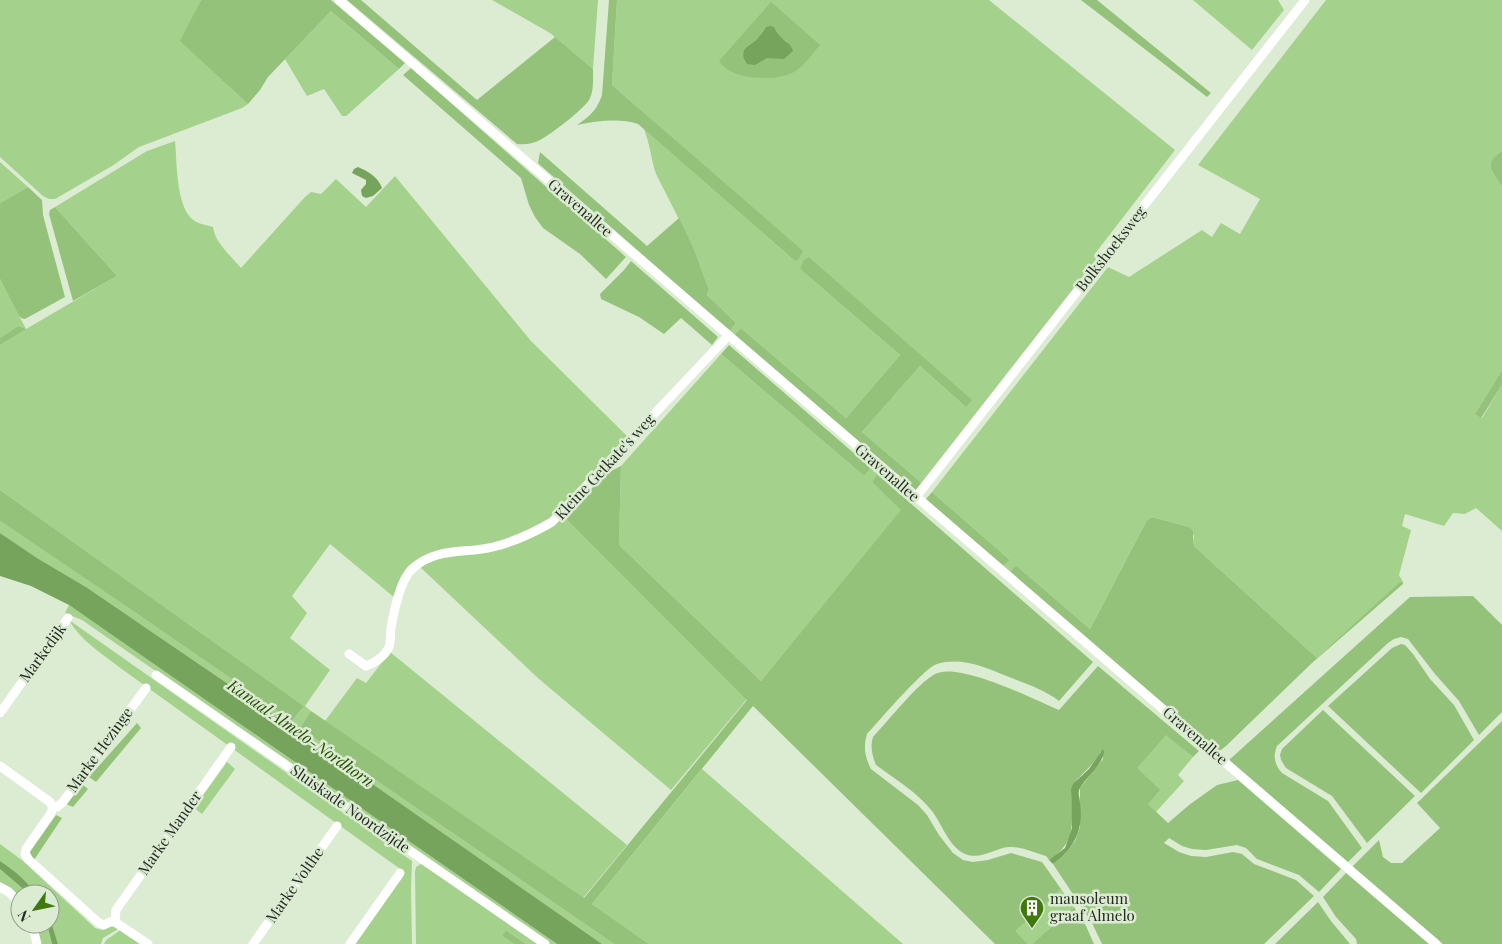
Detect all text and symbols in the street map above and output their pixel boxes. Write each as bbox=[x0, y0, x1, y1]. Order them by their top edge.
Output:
street label: Gravenallee bbox=[544, 174, 617, 241]
street label: Bolkshoeksweg bbox=[1071, 202, 1150, 295]
street label: Kleine Getkate's weg bbox=[550, 409, 659, 524]
street label: Gravenallee bbox=[851, 439, 924, 506]
street label: Markedijk bbox=[14, 619, 71, 686]
water label: Kanaal Almelo-Nordhorn bbox=[223, 673, 379, 791]
street label: Gravenallee bbox=[1159, 702, 1232, 769]
street label: Marke Hezinge bbox=[62, 703, 137, 796]
street label: Sluiskade Noordzijde bbox=[287, 759, 414, 857]
street label: Marke Mander bbox=[133, 786, 206, 878]
street label: Marke Volthe bbox=[261, 843, 328, 926]
north arrow bbox=[10, 884, 60, 934]
place label: mausoleum graaf Almelo bbox=[1050, 888, 1135, 925]
building icon: mausoleum graaf Almelo bbox=[1019, 895, 1045, 929]
text: N bbox=[13, 907, 34, 926]

